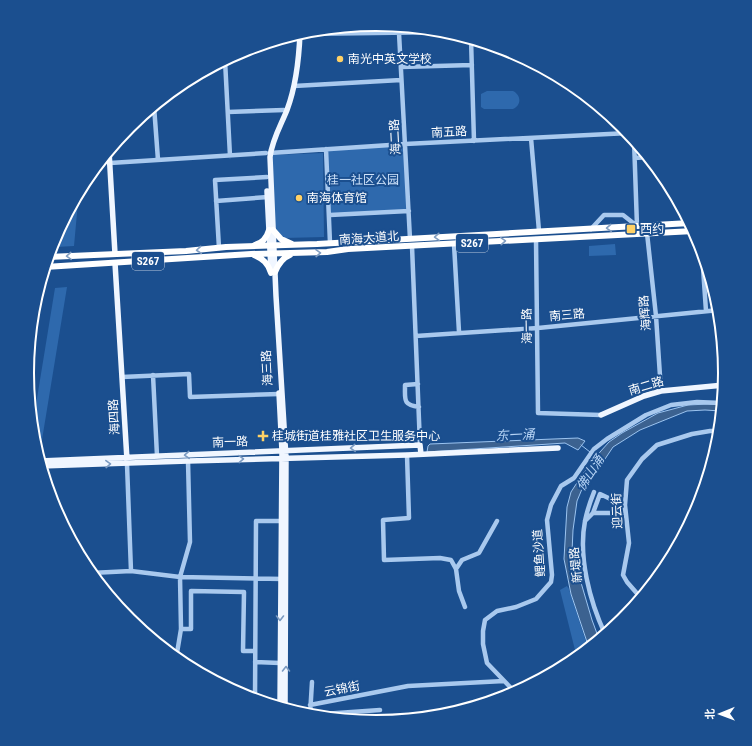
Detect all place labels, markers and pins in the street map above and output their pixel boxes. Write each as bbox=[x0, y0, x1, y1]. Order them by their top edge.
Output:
place label: 南光中英文学校 bbox=[348, 52, 432, 66]
marker: 南光中英文学校 bbox=[335, 54, 345, 64]
place label: 南海体育馆 bbox=[307, 191, 367, 205]
marker: 南海体育馆 bbox=[294, 193, 304, 203]
place label: 西约 bbox=[640, 222, 664, 236]
marker: 西约 bbox=[625, 223, 637, 235]
place label: 桂城街道桂雅社区卫生服务中心 bbox=[272, 429, 440, 443]
marker: 桂城街道桂雅社区卫生服务中心 bbox=[257, 430, 269, 442]

